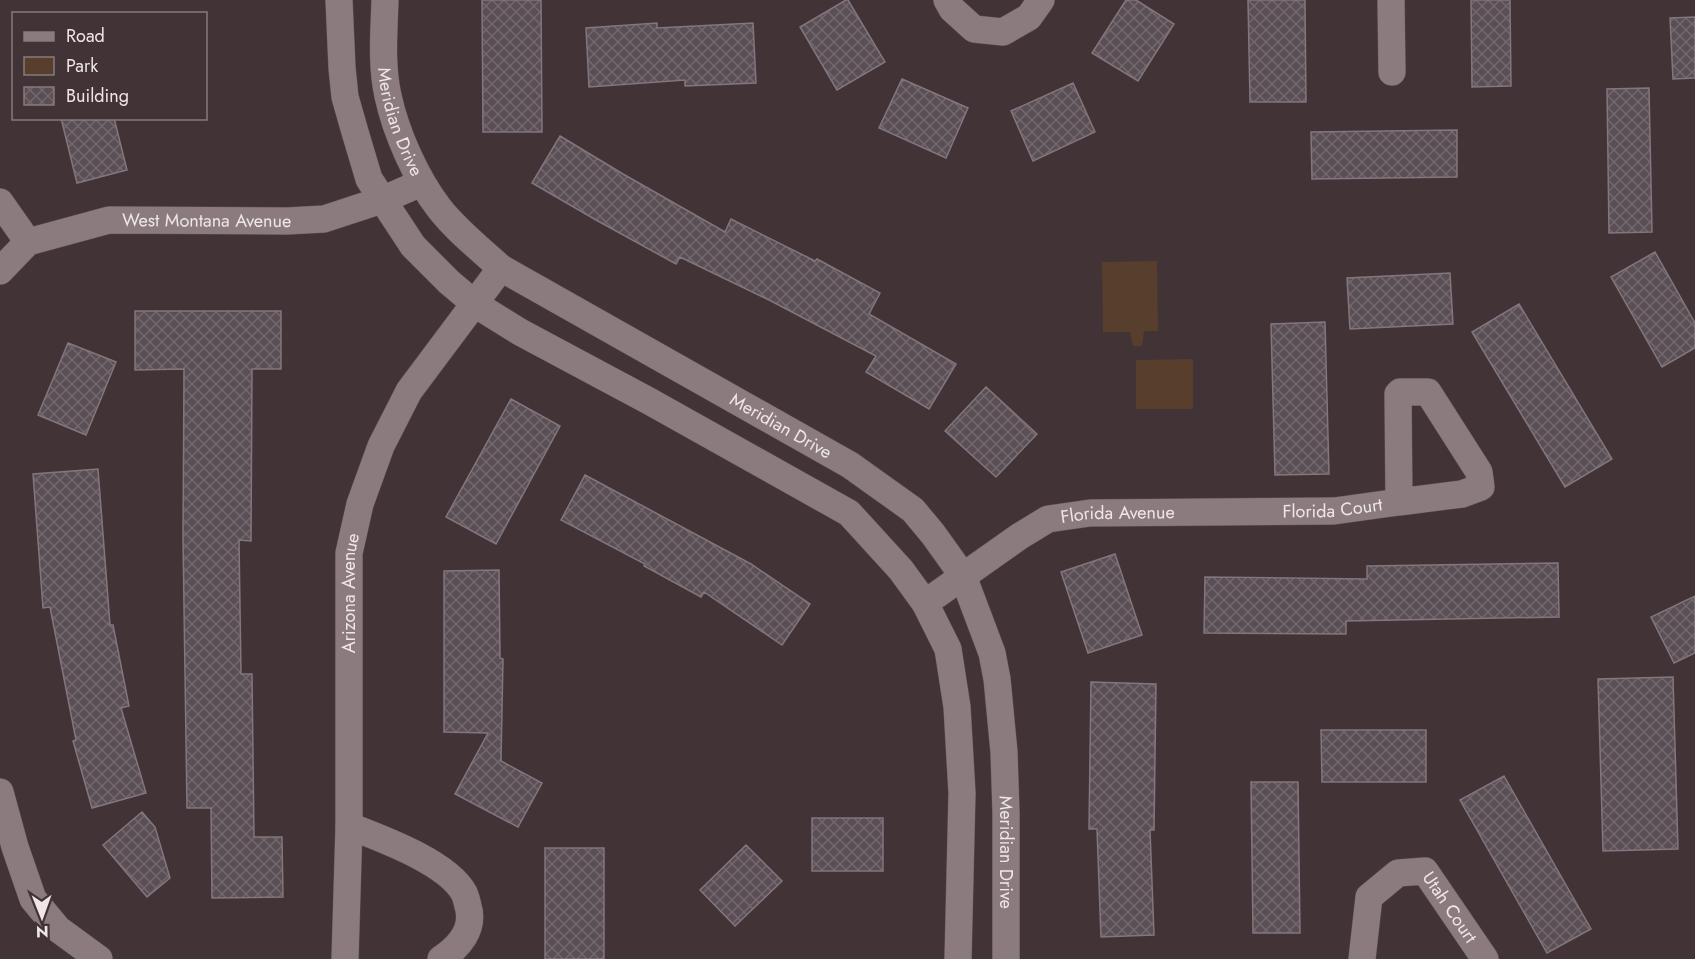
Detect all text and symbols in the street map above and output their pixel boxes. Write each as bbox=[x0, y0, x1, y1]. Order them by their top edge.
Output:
legend bbox=[12, 12, 207, 120]
text: Road bbox=[66, 23, 105, 49]
text: Park bbox=[66, 53, 98, 79]
street label: Meridian Drive bbox=[371, 66, 429, 181]
text: Building bbox=[66, 83, 129, 109]
street label: West Montana Avenue bbox=[122, 207, 291, 234]
street label: Meridian Drive bbox=[725, 387, 837, 465]
street label: Florida Court bbox=[1282, 491, 1385, 524]
street label: Florida Avenue bbox=[1059, 499, 1175, 530]
street label: Arizona Avenue bbox=[336, 531, 366, 653]
street label: Meridian Drive bbox=[992, 795, 1019, 909]
street label: Utah Court bbox=[1416, 866, 1484, 949]
north arrow bbox=[12, 887, 72, 947]
text: N bbox=[36, 920, 49, 943]

